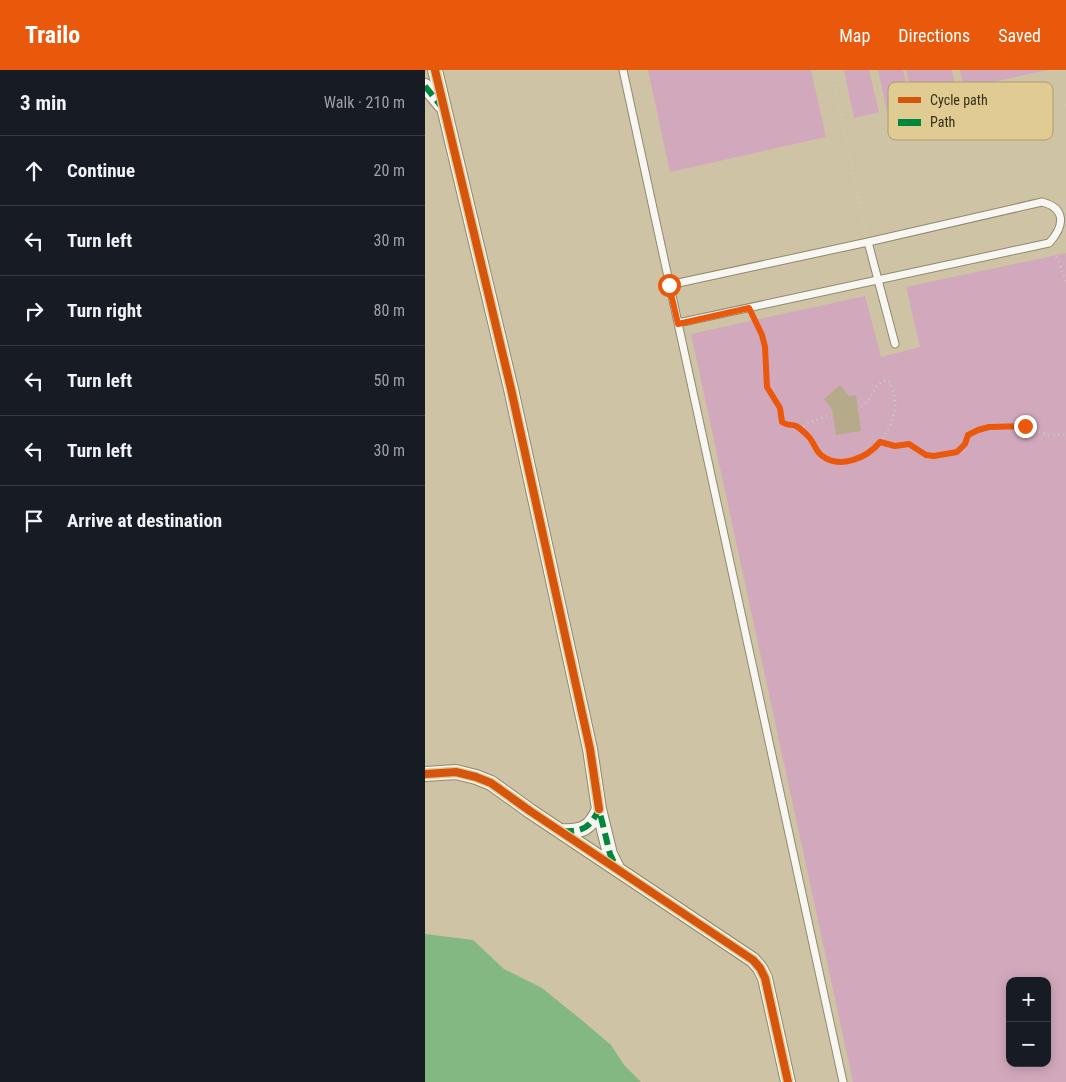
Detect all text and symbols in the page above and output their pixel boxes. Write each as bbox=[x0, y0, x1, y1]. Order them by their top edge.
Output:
text: Trailo bbox=[25, 21, 80, 49]
text: Map bbox=[839, 25, 870, 46]
text: Directions bbox=[898, 25, 970, 46]
text: Saved bbox=[998, 25, 1041, 46]
legend bbox=[888, 82, 1053, 140]
text: 3 min bbox=[20, 91, 67, 115]
text: Cycle path bbox=[930, 92, 988, 108]
text: Walk · 210 m bbox=[324, 93, 405, 112]
text: Path bbox=[930, 114, 955, 130]
icon: ahead bbox=[20, 157, 48, 185]
text: Continue bbox=[67, 159, 135, 182]
text: 20 m bbox=[373, 161, 405, 180]
icon: left bbox=[20, 227, 48, 255]
text: Turn left bbox=[67, 229, 132, 252]
text: 30 m bbox=[373, 231, 405, 250]
route start bbox=[658, 274, 681, 297]
icon: right bbox=[20, 297, 48, 325]
text: Turn right bbox=[67, 299, 142, 322]
text: 80 m bbox=[373, 301, 405, 320]
icon: left bbox=[20, 367, 48, 395]
text: Turn left bbox=[67, 369, 132, 392]
text: 50 m bbox=[373, 371, 405, 390]
route end bbox=[1014, 415, 1037, 438]
icon: left bbox=[20, 437, 48, 465]
text: Turn left bbox=[67, 439, 132, 462]
text: 30 m bbox=[373, 441, 405, 460]
icon: arrive bbox=[20, 507, 48, 535]
text: Arrive at destination bbox=[67, 509, 222, 532]
map controls bbox=[1006, 977, 1051, 1067]
button: + bbox=[1006, 977, 1051, 1022]
button: − bbox=[1006, 1022, 1051, 1067]

